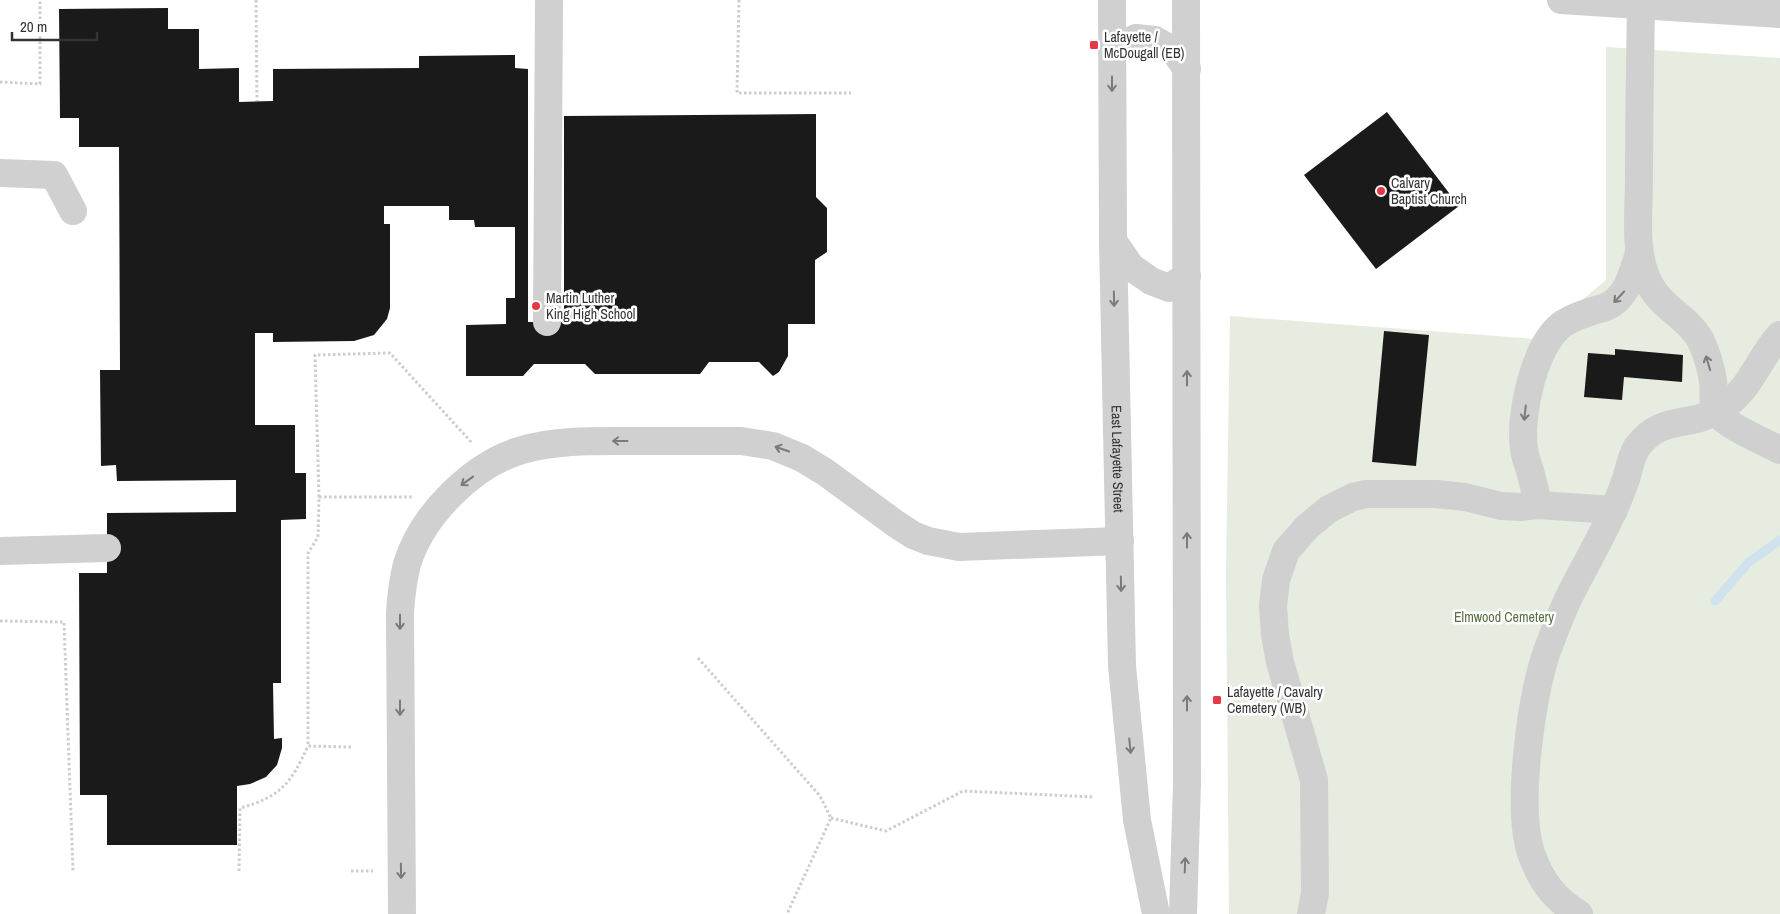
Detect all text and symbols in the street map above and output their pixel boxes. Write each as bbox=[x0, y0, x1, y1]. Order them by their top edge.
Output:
scale bar bbox=[12, 10, 98, 42]
text: 20 m bbox=[20, 16, 47, 37]
place label: Lafayette / McDougall (EB) bbox=[1104, 28, 1185, 62]
marker: Lafayette / McDougall (EB) bbox=[1088, 39, 1100, 51]
one-way arrow bbox=[1108, 75, 1117, 91]
place label: Calvary Baptist Church bbox=[1391, 174, 1467, 208]
marker: Calvary Baptist Church bbox=[1375, 185, 1387, 197]
place label: Martin Luther King High School bbox=[546, 289, 635, 323]
one-way arrow bbox=[1109, 290, 1119, 306]
one-way arrow bbox=[1613, 290, 1625, 303]
marker: Martin Luther King High School bbox=[530, 300, 542, 312]
one-way arrow bbox=[1702, 355, 1712, 371]
one-way arrow bbox=[1182, 370, 1192, 386]
street label: East Lafayette Street bbox=[1107, 405, 1128, 513]
one-way arrow bbox=[1520, 405, 1530, 421]
one-way arrow bbox=[613, 436, 629, 446]
one-way arrow bbox=[775, 444, 790, 453]
one-way arrow bbox=[460, 476, 474, 486]
one-way arrow bbox=[1182, 533, 1192, 549]
one-way arrow bbox=[1116, 575, 1125, 591]
park label: Elmwood Cemetery bbox=[1454, 608, 1554, 626]
one-way arrow bbox=[395, 614, 405, 630]
place label: Lafayette / Cavalry Cemetery (WB) bbox=[1227, 683, 1323, 717]
marker: Lafayette / Cavalry Cemetery (WB) bbox=[1211, 694, 1223, 706]
one-way arrow bbox=[1182, 695, 1192, 712]
one-way arrow bbox=[395, 700, 405, 716]
one-way arrow bbox=[1125, 737, 1135, 753]
one-way arrow bbox=[1180, 858, 1189, 874]
one-way arrow bbox=[396, 862, 406, 878]

